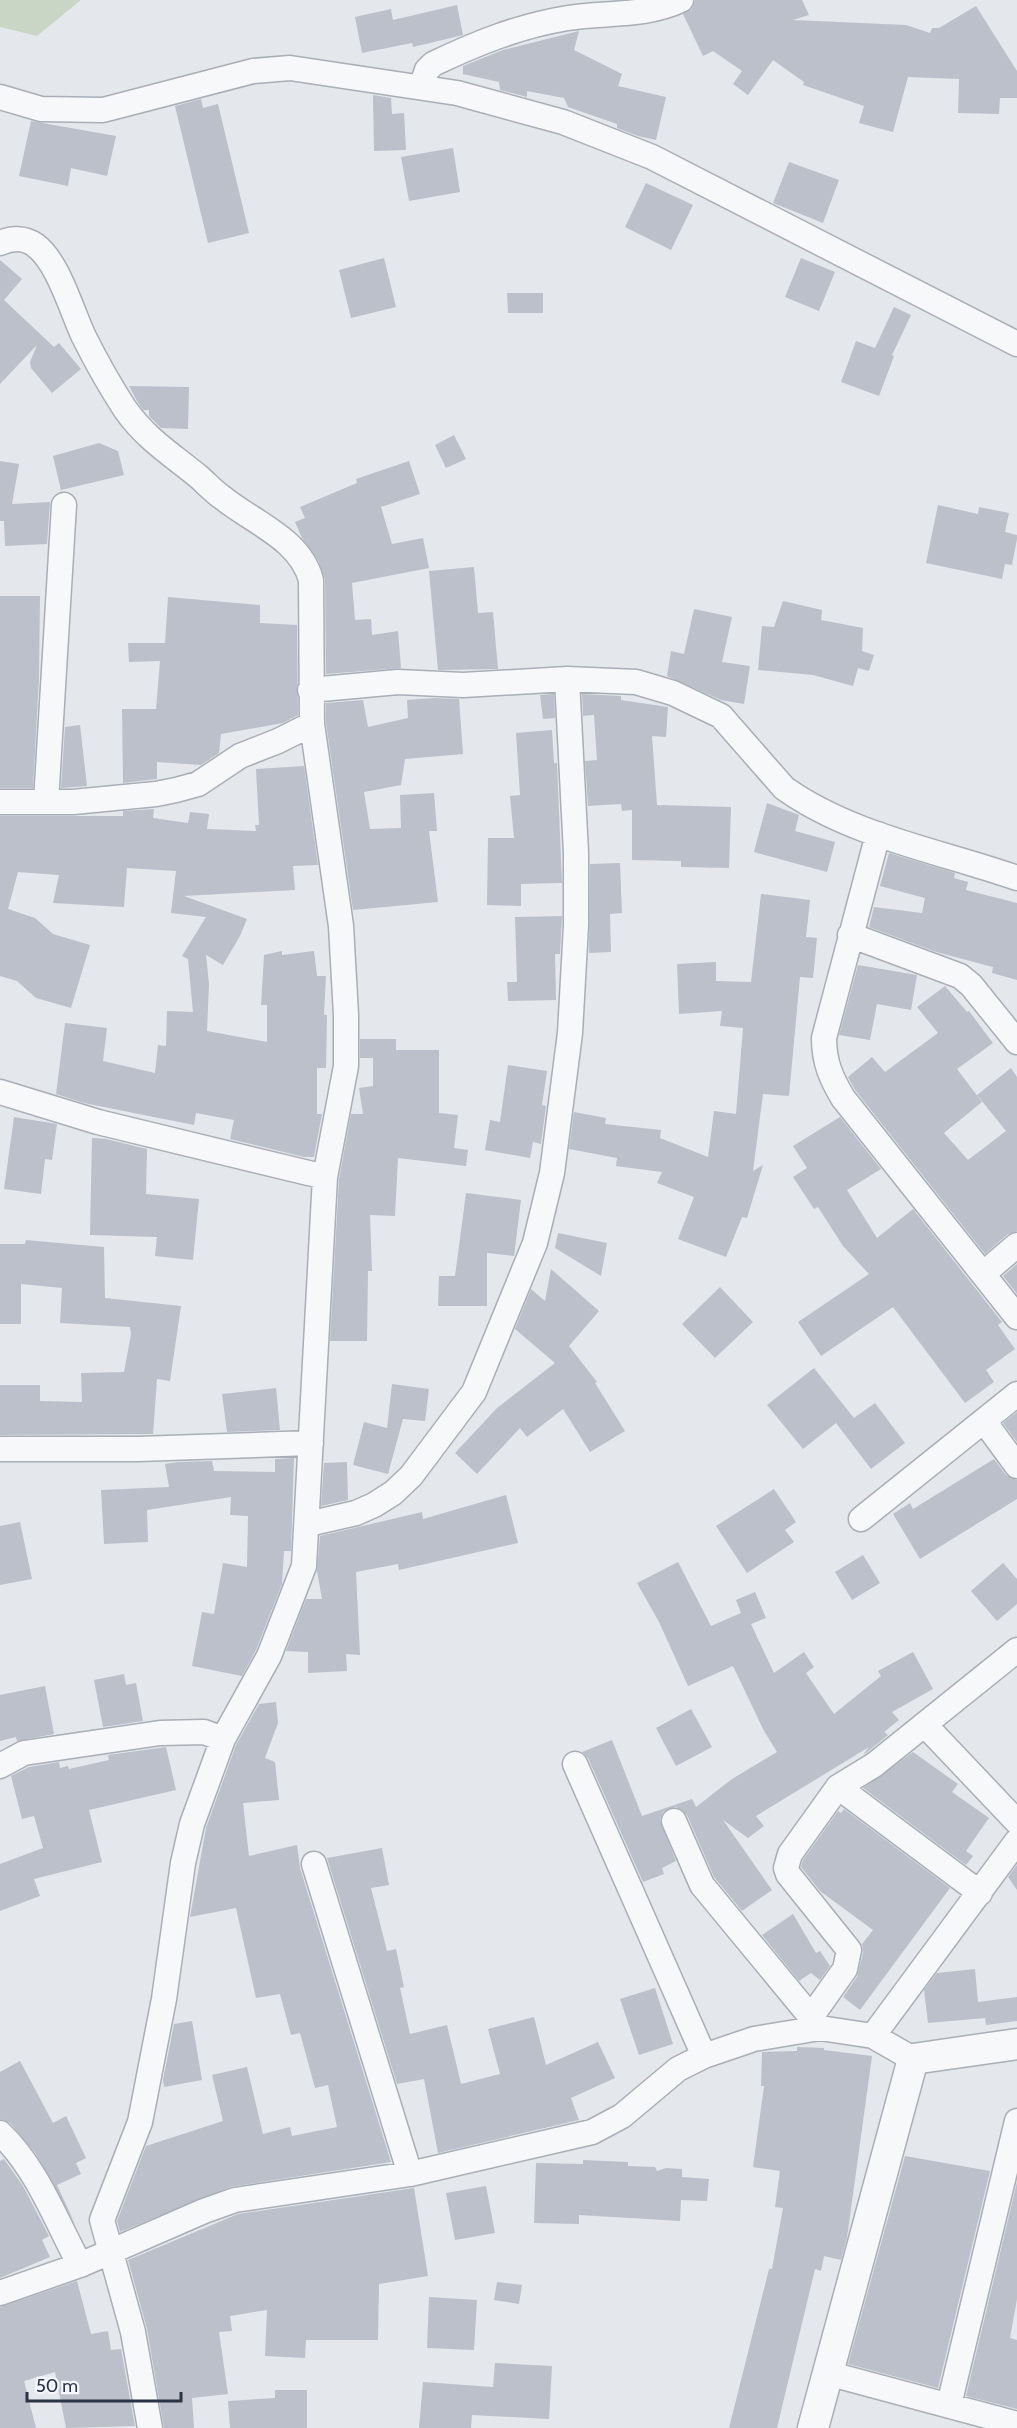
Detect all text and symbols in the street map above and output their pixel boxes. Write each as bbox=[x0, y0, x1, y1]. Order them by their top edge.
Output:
scale bar bbox=[27, 2365, 182, 2403]
text: 50 m bbox=[36, 2375, 78, 2397]

